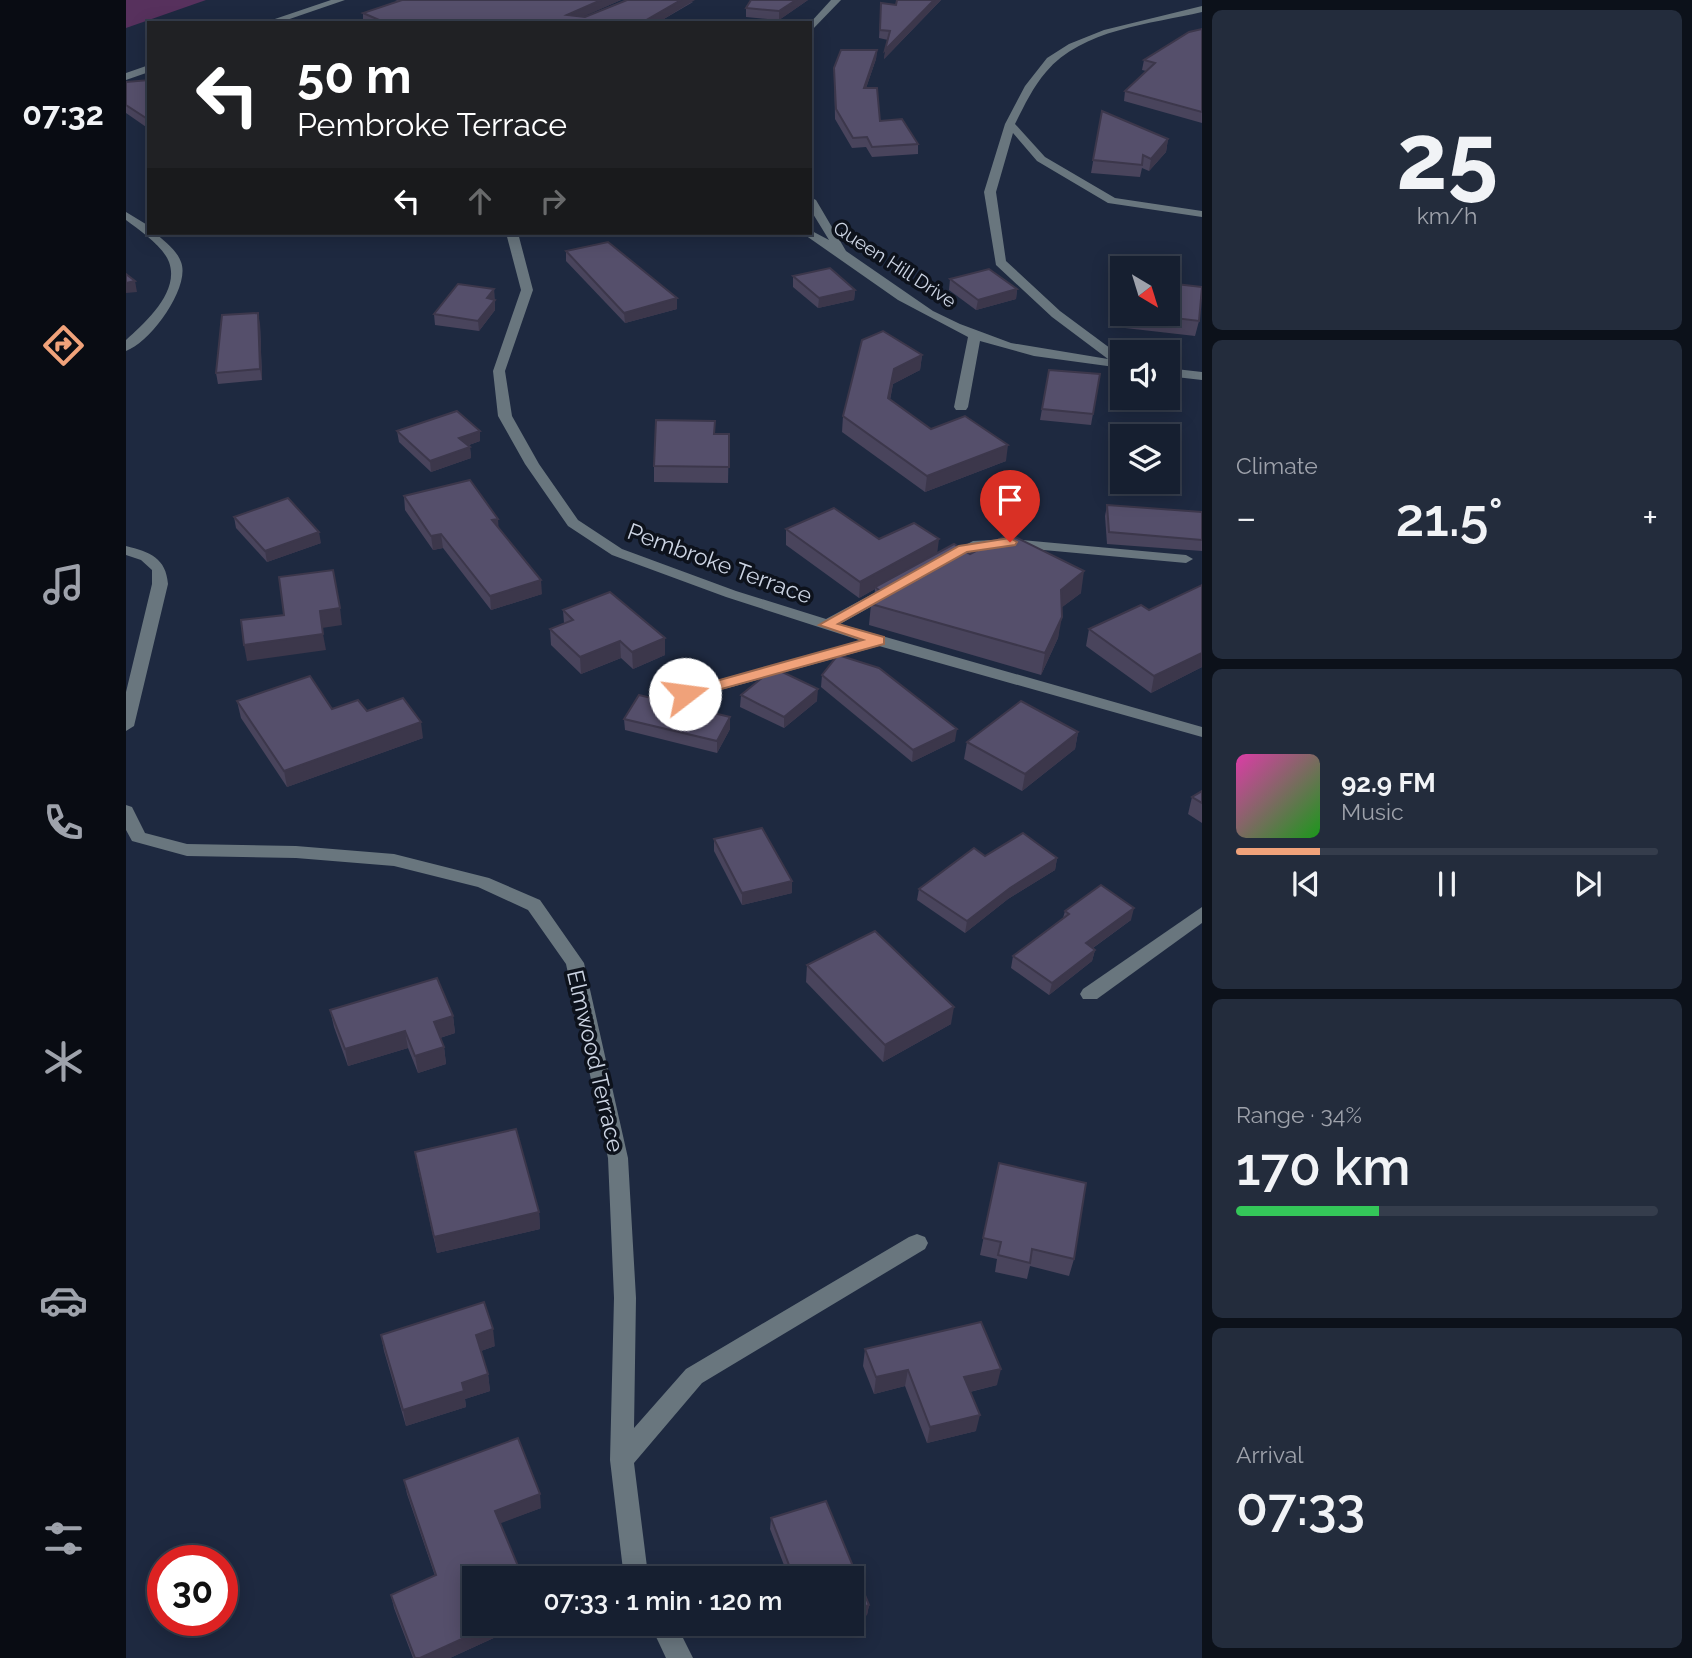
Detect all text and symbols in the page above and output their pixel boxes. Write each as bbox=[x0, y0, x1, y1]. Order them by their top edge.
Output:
text: 50 m bbox=[297, 47, 412, 104]
icon: left bbox=[182, 49, 273, 140]
text: 07:32 bbox=[22, 95, 104, 132]
text: 25 bbox=[1396, 103, 1498, 210]
text: Pembroke Terrace bbox=[297, 106, 567, 143]
icon: left bbox=[388, 182, 426, 220]
icon: ahead bbox=[461, 182, 499, 220]
icon: right bbox=[534, 182, 572, 220]
text: km/h bbox=[1417, 202, 1477, 229]
street label: Queen Hill Drive bbox=[830, 216, 960, 312]
north arrow bbox=[1110, 256, 1180, 326]
map controls bbox=[1110, 256, 1180, 494]
icon: directions bbox=[39, 321, 88, 370]
button: sound bbox=[1110, 340, 1180, 410]
button: layers bbox=[1110, 424, 1180, 494]
text: Climate bbox=[1236, 452, 1318, 479]
pin bbox=[980, 470, 1040, 542]
icon: arrive bbox=[991, 481, 1029, 519]
text: 21.5° bbox=[1396, 487, 1503, 548]
text: − bbox=[1236, 495, 1256, 540]
text: + bbox=[1642, 495, 1658, 540]
street label: Pembroke Terrace bbox=[624, 517, 816, 609]
icon: music bbox=[39, 560, 88, 609]
position arrow bbox=[648, 657, 722, 731]
text: 92.9 FM bbox=[1341, 768, 1436, 798]
icon: phone bbox=[39, 798, 88, 847]
text: Music bbox=[1341, 798, 1404, 825]
icon: previous bbox=[1287, 865, 1325, 903]
icon: pause bbox=[1428, 865, 1466, 903]
icon: next bbox=[1569, 865, 1607, 903]
street label: Elmwood Terrace bbox=[562, 967, 630, 1155]
icon: climate bbox=[39, 1037, 88, 1086]
text: Range · 34% bbox=[1236, 1101, 1362, 1128]
text: 170 km bbox=[1236, 1136, 1410, 1197]
icon: car bbox=[39, 1276, 88, 1325]
text: Arrival bbox=[1236, 1441, 1303, 1468]
text: 07:33 bbox=[1236, 1476, 1365, 1537]
icon: filters bbox=[39, 1514, 88, 1563]
speed limit sign: 30 bbox=[147, 1545, 238, 1636]
text: 07:33 · 1 min · 120 m bbox=[544, 1586, 782, 1616]

